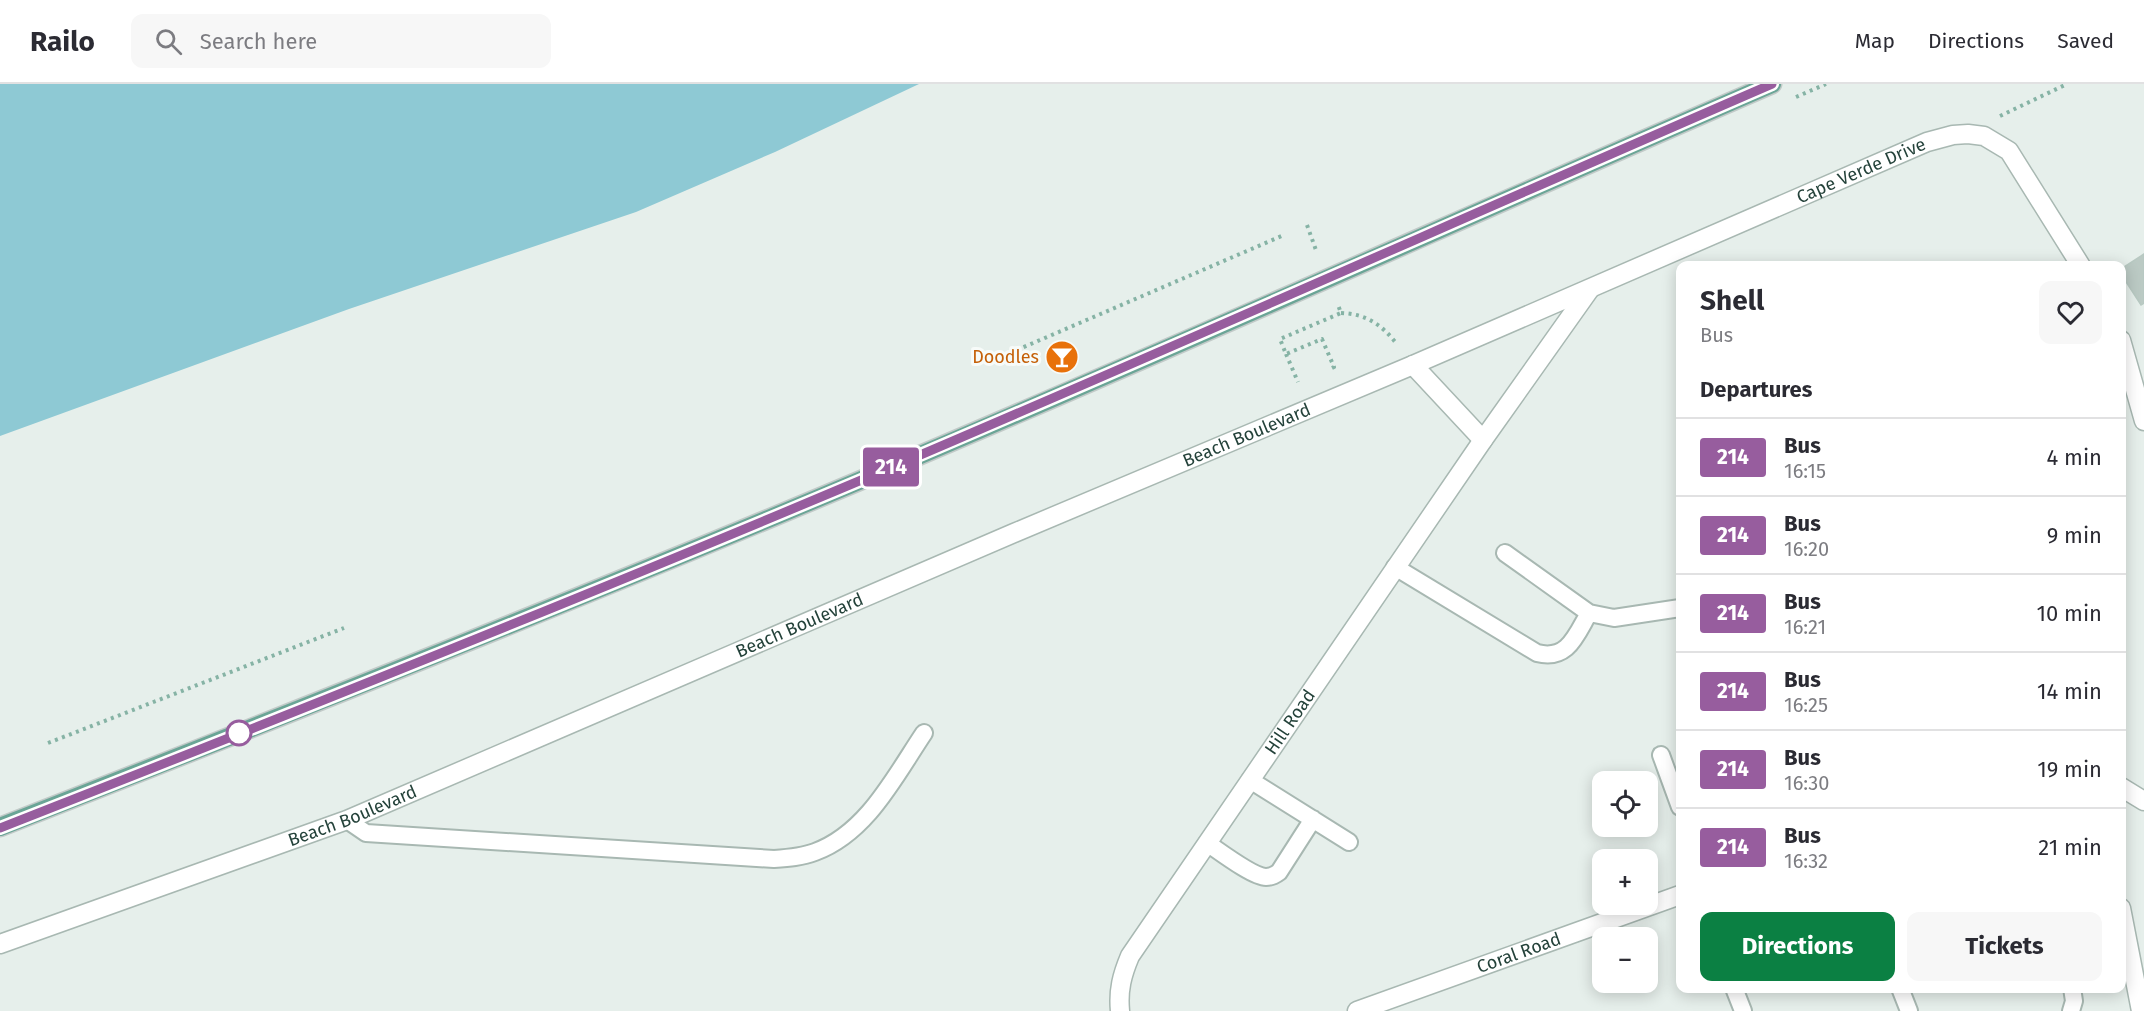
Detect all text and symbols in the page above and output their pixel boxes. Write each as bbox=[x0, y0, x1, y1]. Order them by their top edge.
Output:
search box bbox=[131, 14, 551, 68]
text: Railo bbox=[30, 25, 95, 58]
icon: search bbox=[152, 25, 185, 58]
text: Search here bbox=[200, 28, 317, 55]
text: Map bbox=[1855, 28, 1895, 54]
text: Directions bbox=[1928, 28, 2024, 54]
text: Saved bbox=[2057, 28, 2114, 54]
street label: Cape Verde Drive bbox=[1793, 133, 1929, 208]
button: heart bbox=[2039, 281, 2102, 344]
text: Shell bbox=[1700, 284, 1764, 317]
text: Bus bbox=[1700, 323, 1733, 347]
bar icon: Doodles bbox=[1044, 339, 1080, 375]
place label: Doodles bbox=[972, 346, 1039, 368]
text: Departures bbox=[1700, 376, 1812, 403]
street label: Beach Boulevard bbox=[1179, 398, 1314, 472]
text: Bus bbox=[1784, 432, 1821, 459]
text: 214 bbox=[1717, 444, 1749, 470]
text: 4 min bbox=[2047, 444, 2102, 471]
line badge: 214 bbox=[856, 448, 926, 487]
text: 214 bbox=[875, 454, 907, 480]
text: 16:15 bbox=[1784, 459, 1826, 483]
text: Bus bbox=[1784, 510, 1821, 537]
text: 214 bbox=[1717, 522, 1749, 548]
text: 9 min bbox=[2047, 522, 2102, 549]
text: 16:20 bbox=[1784, 537, 1829, 561]
street label: Beach Boulevard bbox=[732, 588, 867, 662]
text: Bus bbox=[1784, 588, 1821, 615]
text: 214 bbox=[1717, 600, 1749, 626]
text: 10 min bbox=[2036, 600, 2102, 627]
text: 16:21 bbox=[1784, 615, 1826, 639]
text: Bus bbox=[1784, 666, 1821, 693]
text: 214 bbox=[1717, 678, 1749, 704]
text: 14 min bbox=[2037, 678, 2102, 705]
street label: Hill Road bbox=[1260, 685, 1320, 759]
text: 16:25 bbox=[1784, 693, 1828, 717]
unlabelled marker bbox=[226, 720, 252, 746]
text: Bus bbox=[1784, 744, 1821, 771]
text: 214 bbox=[1717, 756, 1749, 782]
text: 19 min bbox=[2037, 756, 2102, 783]
map controls bbox=[1592, 771, 1658, 993]
button: locate bbox=[1592, 771, 1658, 837]
text: 16:30 bbox=[1784, 771, 1829, 795]
street label: Beach Boulevard bbox=[285, 780, 420, 851]
text: Bus bbox=[1784, 822, 1821, 849]
text: 214 bbox=[1717, 834, 1749, 860]
text: 21 min bbox=[2038, 834, 2102, 861]
button: + bbox=[1592, 849, 1658, 915]
text: 16:32 bbox=[1784, 849, 1828, 873]
button: Directions bbox=[1700, 912, 1895, 981]
button: Tickets bbox=[1907, 912, 2102, 981]
button: − bbox=[1592, 927, 1658, 993]
street label: Coral Road bbox=[1474, 928, 1564, 978]

